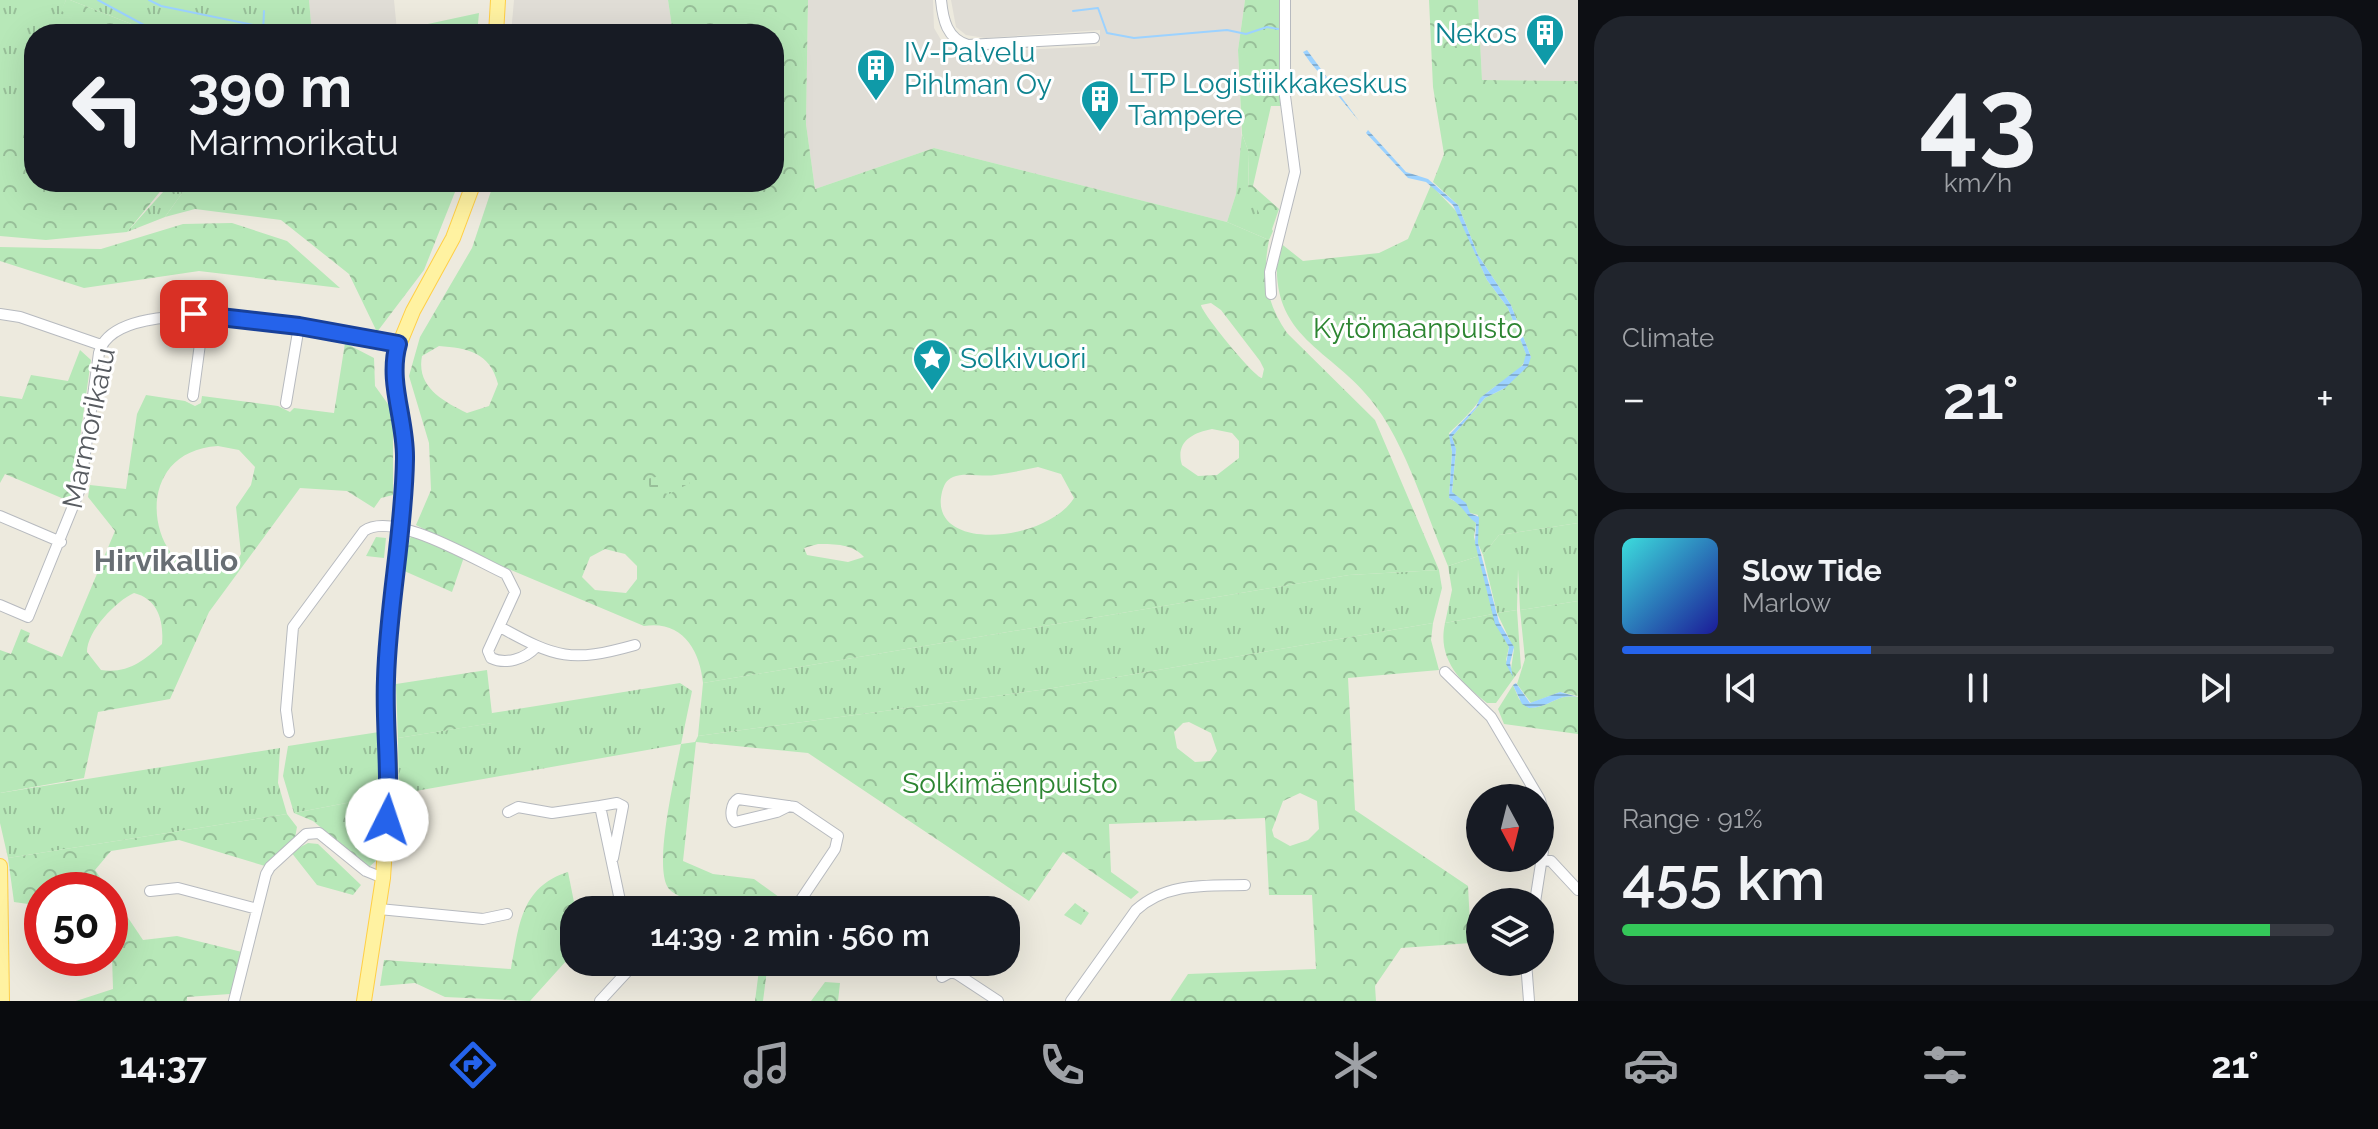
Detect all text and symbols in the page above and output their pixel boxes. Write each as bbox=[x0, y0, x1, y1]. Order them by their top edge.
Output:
building icon: Nekos bbox=[1524, 12, 1566, 67]
place label: Nekos bbox=[1435, 17, 1517, 50]
place label: IV-Palvelu Pihlman Oy bbox=[904, 36, 1052, 101]
building icon: IV-Palvelu Pihlman Oy bbox=[855, 47, 897, 102]
text: 390 m bbox=[188, 54, 352, 120]
text: 43 bbox=[1919, 55, 2037, 177]
icon: left bbox=[56, 56, 160, 160]
place label: LTP Logistiikkakeskus Tampere bbox=[1128, 67, 1407, 132]
building icon: LTP Logistiikkakeskus Tampere bbox=[1079, 78, 1121, 133]
text: Marmorikatu bbox=[188, 121, 399, 163]
text: km/h bbox=[1944, 168, 2012, 198]
pin bbox=[160, 280, 228, 348]
icon: arrive bbox=[172, 292, 216, 336]
park label: Kytömaanpuisto bbox=[1313, 312, 1523, 345]
text: Climate bbox=[1622, 323, 1714, 353]
place icon: Solkivuori bbox=[911, 337, 953, 392]
place label: Solkivuori bbox=[960, 342, 1086, 375]
street label: Marmorikatu bbox=[56, 344, 122, 512]
text: 21° bbox=[1942, 363, 2019, 433]
text: − bbox=[1622, 373, 1646, 424]
text: + bbox=[2316, 373, 2334, 424]
district label: Hirvikallio bbox=[94, 543, 238, 578]
text: Slow Tide bbox=[1742, 553, 1882, 588]
text: Marlow bbox=[1742, 588, 1831, 618]
icon: previous bbox=[1719, 666, 1763, 710]
icon: pause bbox=[1956, 666, 2000, 710]
icon: next bbox=[2193, 666, 2237, 710]
park label: Solkimäenpuisto bbox=[902, 767, 1118, 800]
position arrow bbox=[345, 778, 429, 862]
north arrow bbox=[1466, 784, 1554, 872]
map controls bbox=[1466, 784, 1554, 976]
text: Range · 91% bbox=[1622, 804, 1763, 834]
text: 455 km bbox=[1622, 844, 1825, 914]
speed limit sign: 50 bbox=[24, 872, 128, 976]
button: layers bbox=[1466, 888, 1554, 976]
text: 14:39 · 2 min · 560 m bbox=[650, 918, 930, 953]
icon: directions bbox=[445, 1037, 501, 1093]
icon: music bbox=[739, 1037, 795, 1093]
icon: phone bbox=[1034, 1037, 1090, 1093]
icon: climate bbox=[1328, 1037, 1384, 1093]
icon: car bbox=[1623, 1037, 1679, 1093]
icon: filters bbox=[1917, 1037, 1973, 1093]
text: 14:37 bbox=[119, 1044, 207, 1086]
text: 21° bbox=[2211, 1044, 2259, 1086]

